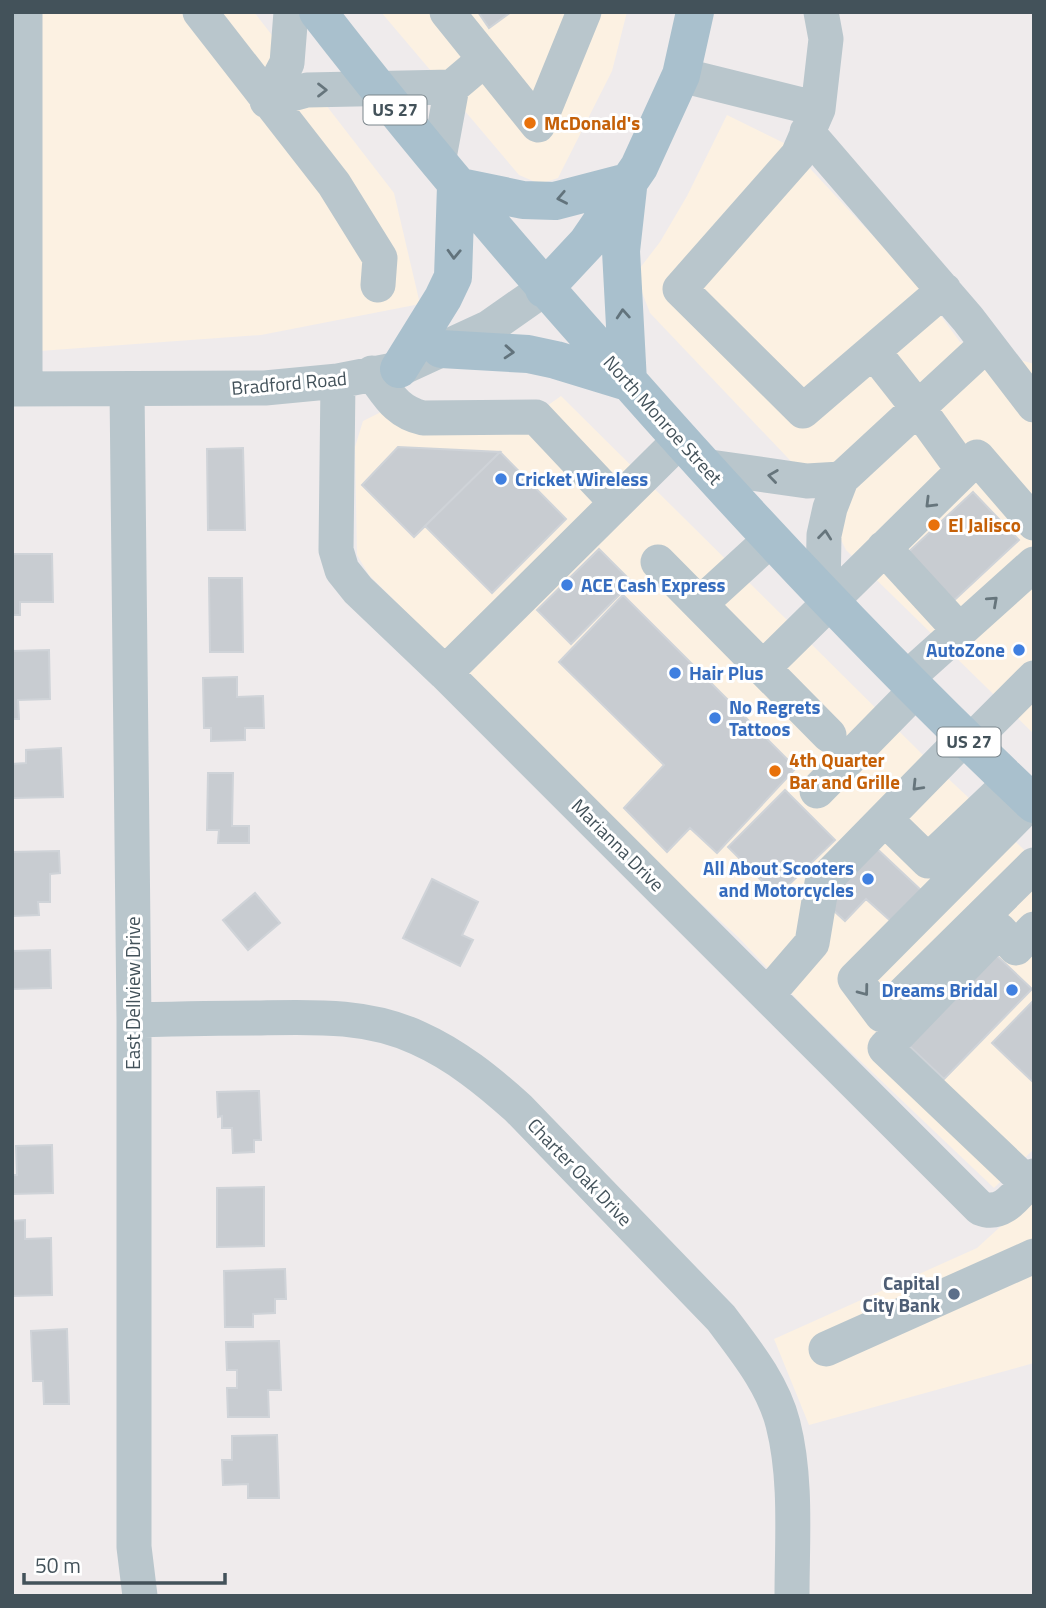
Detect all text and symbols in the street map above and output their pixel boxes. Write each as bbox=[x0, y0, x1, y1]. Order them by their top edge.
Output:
one-way arrow bbox=[317, 82, 327, 98]
road number: US 27 bbox=[364, 96, 426, 124]
place label: McDonald's bbox=[544, 108, 640, 137]
marker: McDonald's bbox=[522, 115, 538, 131]
one-way arrow bbox=[556, 190, 568, 205]
one-way arrow bbox=[447, 249, 462, 260]
one-way arrow bbox=[616, 308, 631, 319]
one-way arrow bbox=[504, 345, 515, 360]
street label: North Monroe Street bbox=[597, 348, 730, 491]
street label: Bradford Road bbox=[230, 363, 348, 402]
place label: Cricket Wireless bbox=[515, 464, 648, 493]
one-way arrow bbox=[767, 468, 779, 483]
marker: Cricket Wireless bbox=[493, 471, 509, 487]
one-way arrow bbox=[925, 494, 938, 507]
place label: El Jalisco bbox=[948, 510, 1021, 539]
marker: El Jalisco bbox=[926, 517, 942, 533]
one-way arrow bbox=[818, 529, 833, 541]
place label: ACE Cash Express bbox=[581, 570, 726, 599]
marker: ACE Cash Express bbox=[559, 577, 575, 593]
one-way arrow bbox=[985, 596, 998, 609]
place label: AutoZone bbox=[926, 635, 1005, 664]
marker: AutoZone bbox=[1011, 642, 1027, 658]
place label: Hair Plus bbox=[689, 658, 764, 687]
marker: Hair Plus bbox=[667, 665, 683, 681]
place label: No Regrets Tattoos bbox=[729, 692, 820, 743]
marker: No Regrets Tattoos bbox=[707, 710, 723, 726]
road number: US 27 bbox=[937, 728, 1000, 756]
place label: 4th Quarter Bar and Grille bbox=[789, 745, 900, 796]
marker: 4th Quarter Bar and Grille bbox=[767, 763, 783, 779]
one-way arrow bbox=[913, 778, 925, 790]
street label: Marianna Drive bbox=[565, 791, 672, 898]
place label: All About Scooters and Motorcycles bbox=[703, 853, 854, 904]
marker: All About Scooters and Motorcycles bbox=[860, 871, 876, 887]
street label: East Dellview Drive bbox=[118, 916, 147, 1070]
place label: Dreams Bridal bbox=[882, 975, 998, 1004]
marker: Dreams Bridal bbox=[1004, 982, 1020, 998]
one-way arrow bbox=[856, 983, 868, 995]
street label: Charter Oak Drive bbox=[521, 1111, 640, 1232]
place label: Capital City Bank bbox=[863, 1268, 940, 1319]
marker: Capital City Bank bbox=[946, 1286, 962, 1302]
scale bar bbox=[24, 1542, 226, 1586]
text: 50 m bbox=[35, 1549, 81, 1581]

